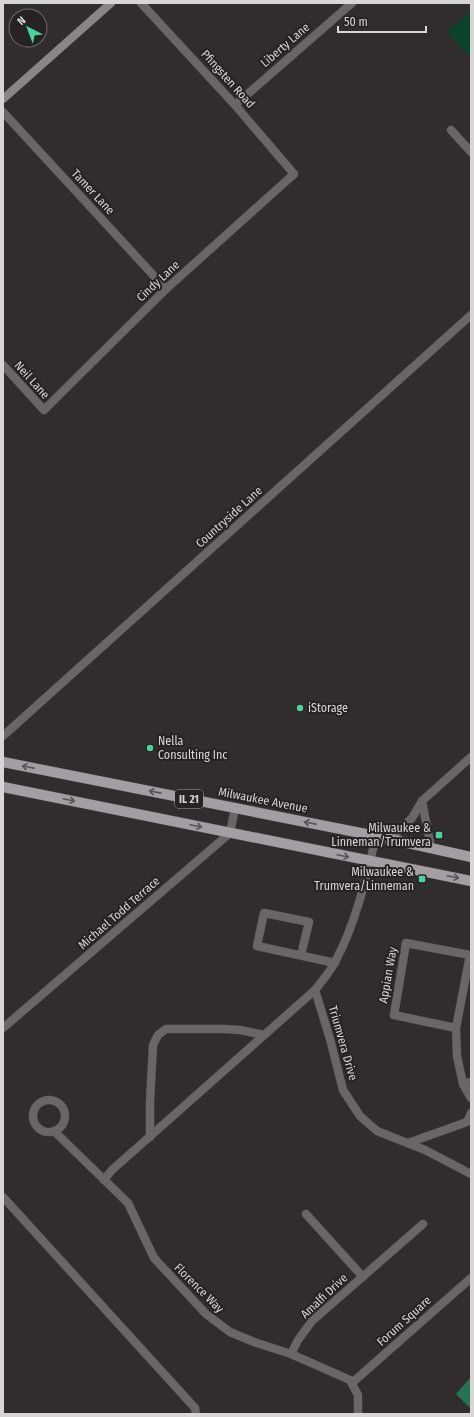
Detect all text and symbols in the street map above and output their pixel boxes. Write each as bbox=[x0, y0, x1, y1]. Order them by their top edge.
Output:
north arrow bbox=[8, 8, 48, 48]
scale bar bbox=[338, 8, 426, 34]
text: N bbox=[15, 14, 28, 28]
text: 50 m bbox=[344, 15, 368, 29]
street label: Liberty Lane bbox=[258, 20, 312, 70]
street label: Pfingsten Road bbox=[198, 47, 258, 111]
street label: Tamer Lane bbox=[69, 167, 117, 217]
street label: Cindy Lane bbox=[134, 258, 182, 304]
street label: Neil Lane bbox=[12, 358, 53, 402]
street label: Countryside Lane bbox=[193, 483, 265, 551]
place label: iStorage bbox=[308, 701, 348, 715]
marker: iStorage bbox=[295, 703, 305, 713]
place label: Nella Consulting Inc bbox=[158, 734, 227, 762]
marker: Nella Consulting Inc bbox=[145, 743, 155, 753]
one-way arrow bbox=[21, 763, 34, 771]
street label: Milwaukee Avenue bbox=[217, 784, 309, 816]
one-way arrow bbox=[149, 788, 162, 796]
road number: IL 21 bbox=[175, 790, 203, 808]
one-way arrow bbox=[62, 796, 75, 804]
one-way arrow bbox=[304, 819, 317, 827]
place label: Milwaukee & Linneman/Trumvera bbox=[331, 821, 431, 849]
one-way arrow bbox=[189, 823, 202, 831]
marker: Milwaukee & Linneman/Trumvera bbox=[434, 830, 444, 840]
one-way arrow bbox=[336, 852, 349, 860]
place label: Milwaukee & Trumvera/Linneman bbox=[314, 865, 414, 893]
street label: Michael Todd Terrace bbox=[75, 874, 163, 952]
marker: Milwaukee & Trumvera/Linneman bbox=[417, 874, 427, 884]
one-way arrow bbox=[446, 874, 459, 882]
street label: Appian Way bbox=[376, 945, 400, 1004]
street label: Triumvera Drive bbox=[326, 1004, 360, 1082]
street label: Florence Way bbox=[171, 1260, 227, 1316]
street label: Amalfi Drive bbox=[298, 1271, 350, 1321]
street label: Forum Square bbox=[374, 1293, 434, 1349]

